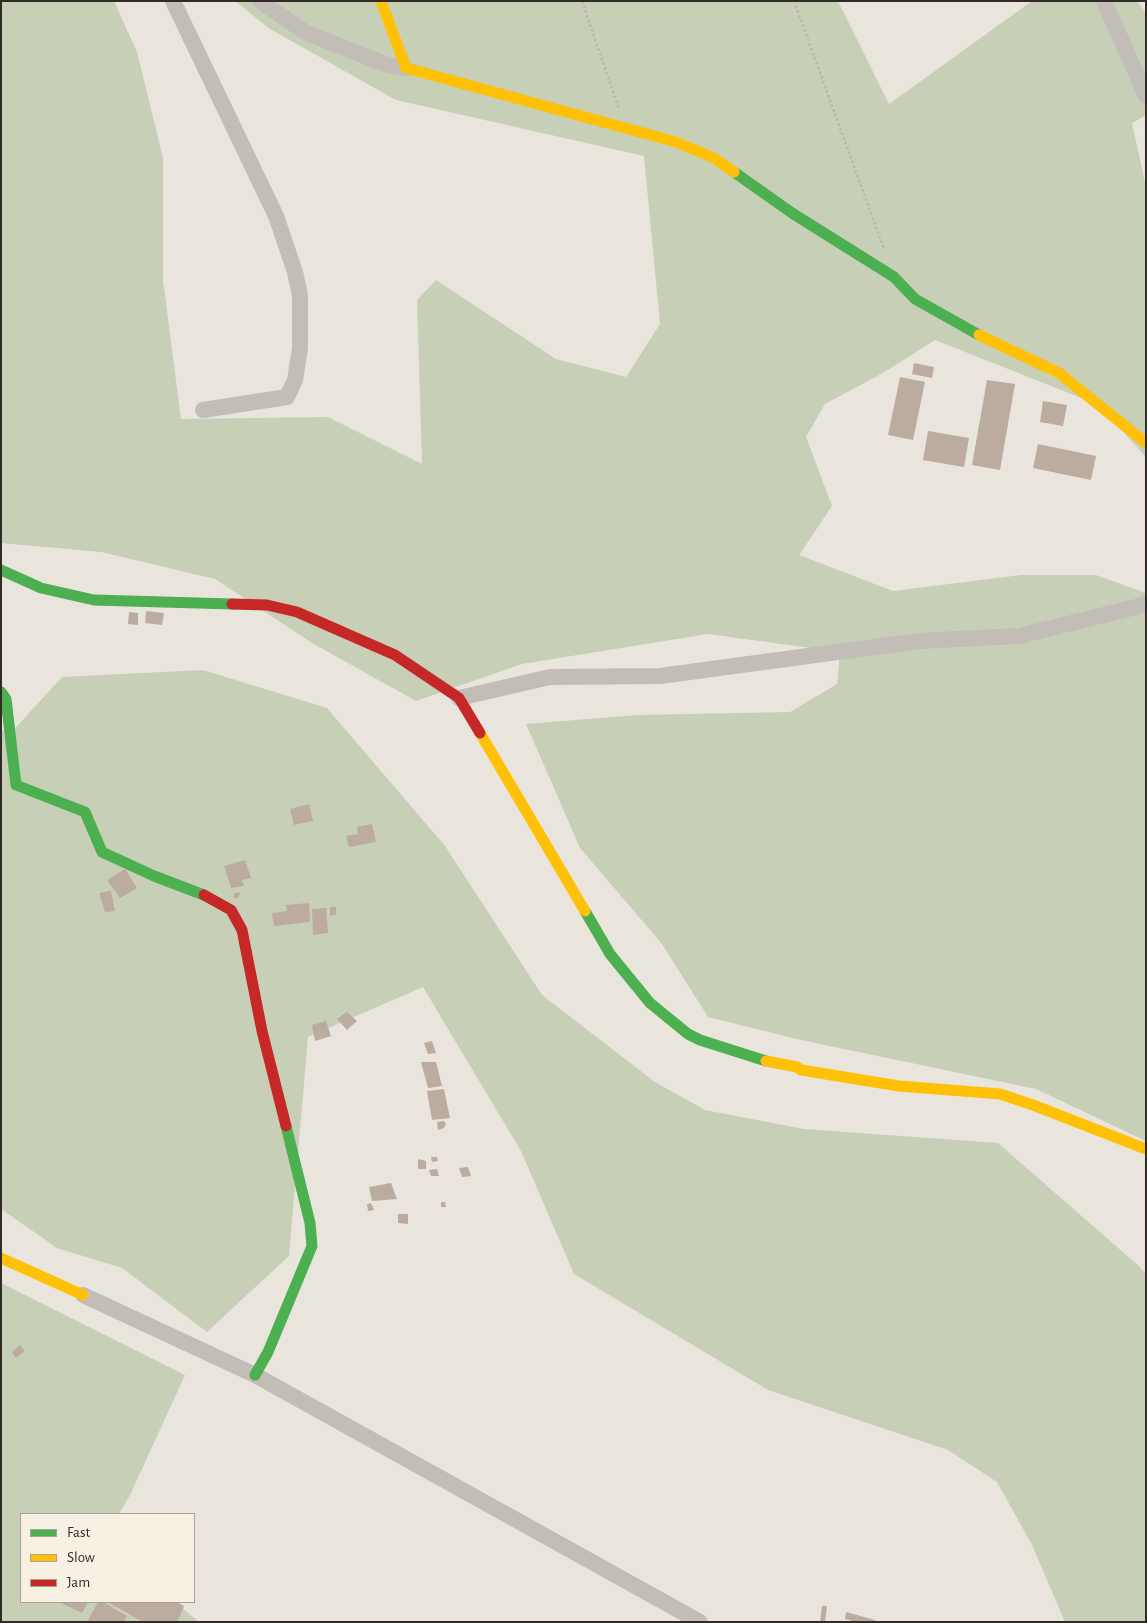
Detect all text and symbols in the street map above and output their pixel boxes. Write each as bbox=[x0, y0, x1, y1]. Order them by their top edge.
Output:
legend bbox=[20, 1513, 195, 1603]
text: Fast bbox=[67, 1525, 90, 1540]
text: Slow bbox=[67, 1550, 95, 1565]
text: Jam bbox=[67, 1575, 90, 1590]

